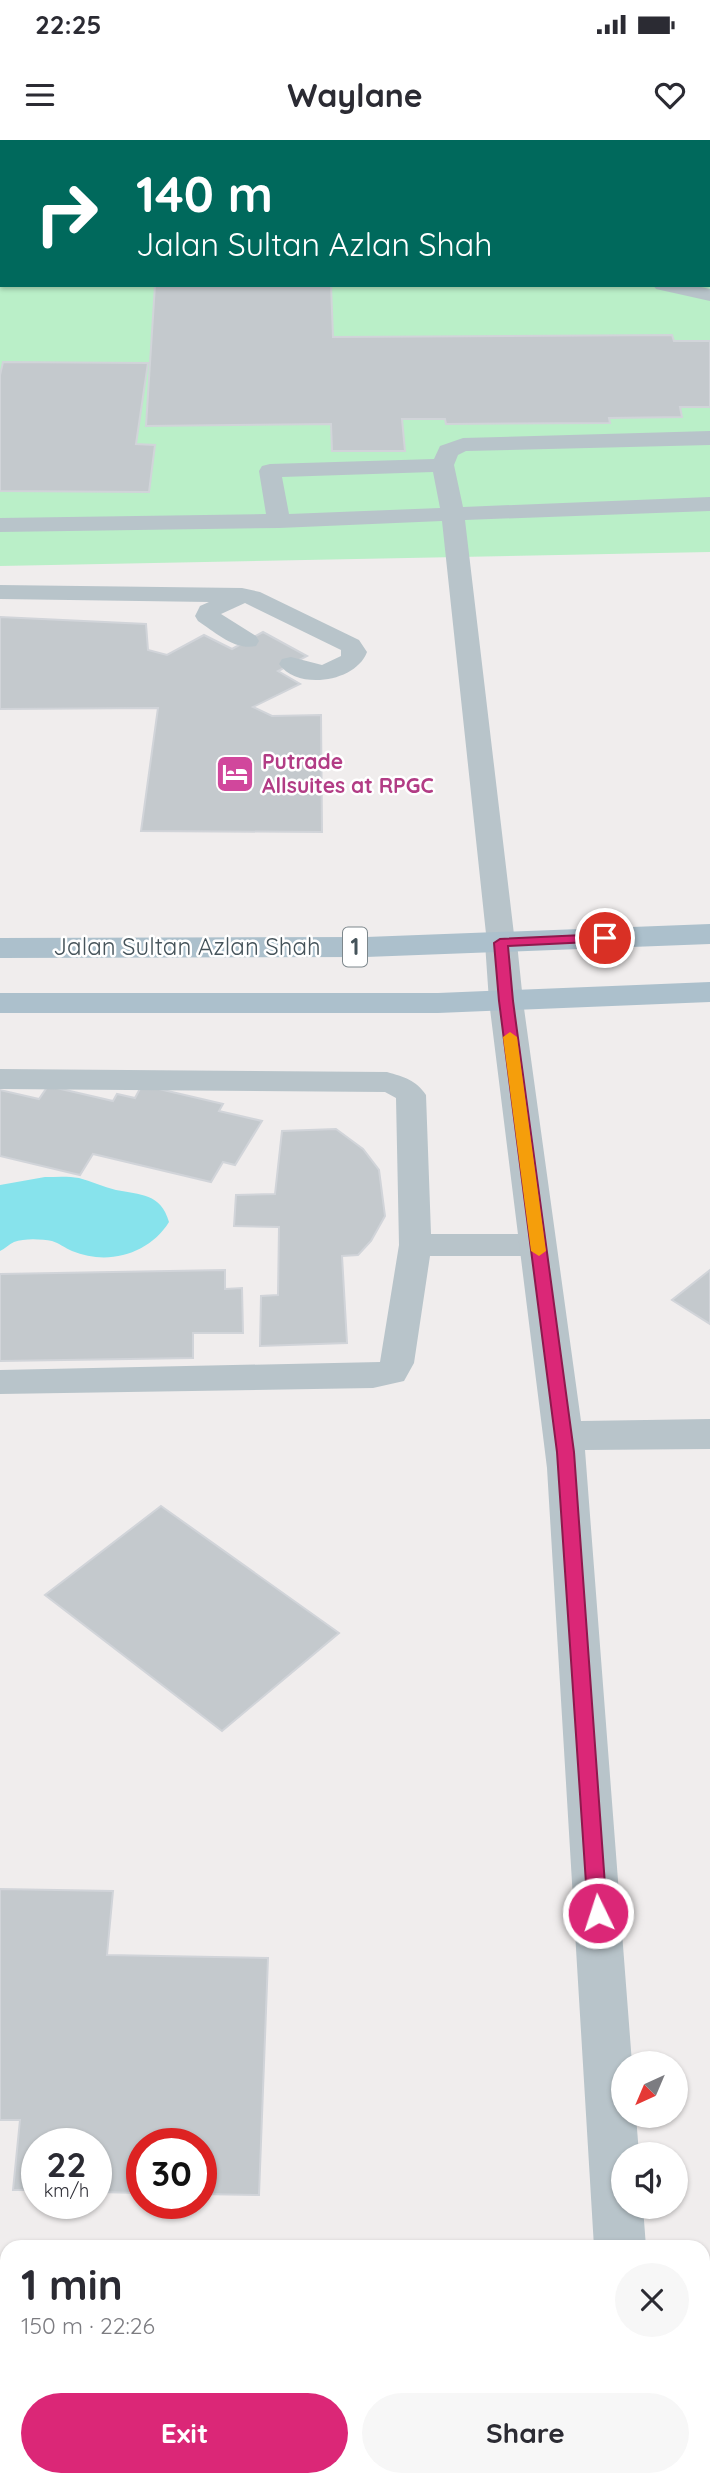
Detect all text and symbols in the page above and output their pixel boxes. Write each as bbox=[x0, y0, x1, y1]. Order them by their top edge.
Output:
text: 22:25 bbox=[35, 8, 101, 41]
text: Waylane bbox=[287, 75, 423, 115]
icon: menu bbox=[21, 76, 59, 114]
icon: heart bbox=[651, 76, 689, 114]
text: 140 m bbox=[136, 163, 273, 224]
icon: right bbox=[21, 168, 112, 259]
text: Jalan Sultan Azlan Shah bbox=[136, 224, 492, 264]
place label: Putrade Allsuites at RPGC bbox=[262, 748, 434, 798]
hotel icon: Putrade Allsuites at RPGC bbox=[214, 753, 256, 795]
pin bbox=[575, 908, 635, 968]
icon: arrive bbox=[586, 919, 624, 957]
road number: 1 bbox=[343, 928, 367, 967]
street label: Jalan Sultan Azlan Shah bbox=[53, 931, 321, 961]
position arrow bbox=[561, 1876, 635, 1950]
north arrow bbox=[611, 2051, 688, 2128]
map controls bbox=[611, 2051, 688, 2219]
speed limit sign: 30 bbox=[126, 2128, 217, 2219]
text: 22 bbox=[47, 2142, 86, 2186]
button: sound bbox=[611, 2142, 688, 2219]
text: km/h bbox=[44, 2179, 89, 2202]
text: 1 min bbox=[21, 2258, 123, 2311]
button: close bbox=[615, 2263, 689, 2337]
text: 150 m · 22:26 bbox=[21, 2311, 155, 2340]
button: Exit bbox=[21, 2393, 348, 2473]
button: Share bbox=[362, 2393, 689, 2473]

